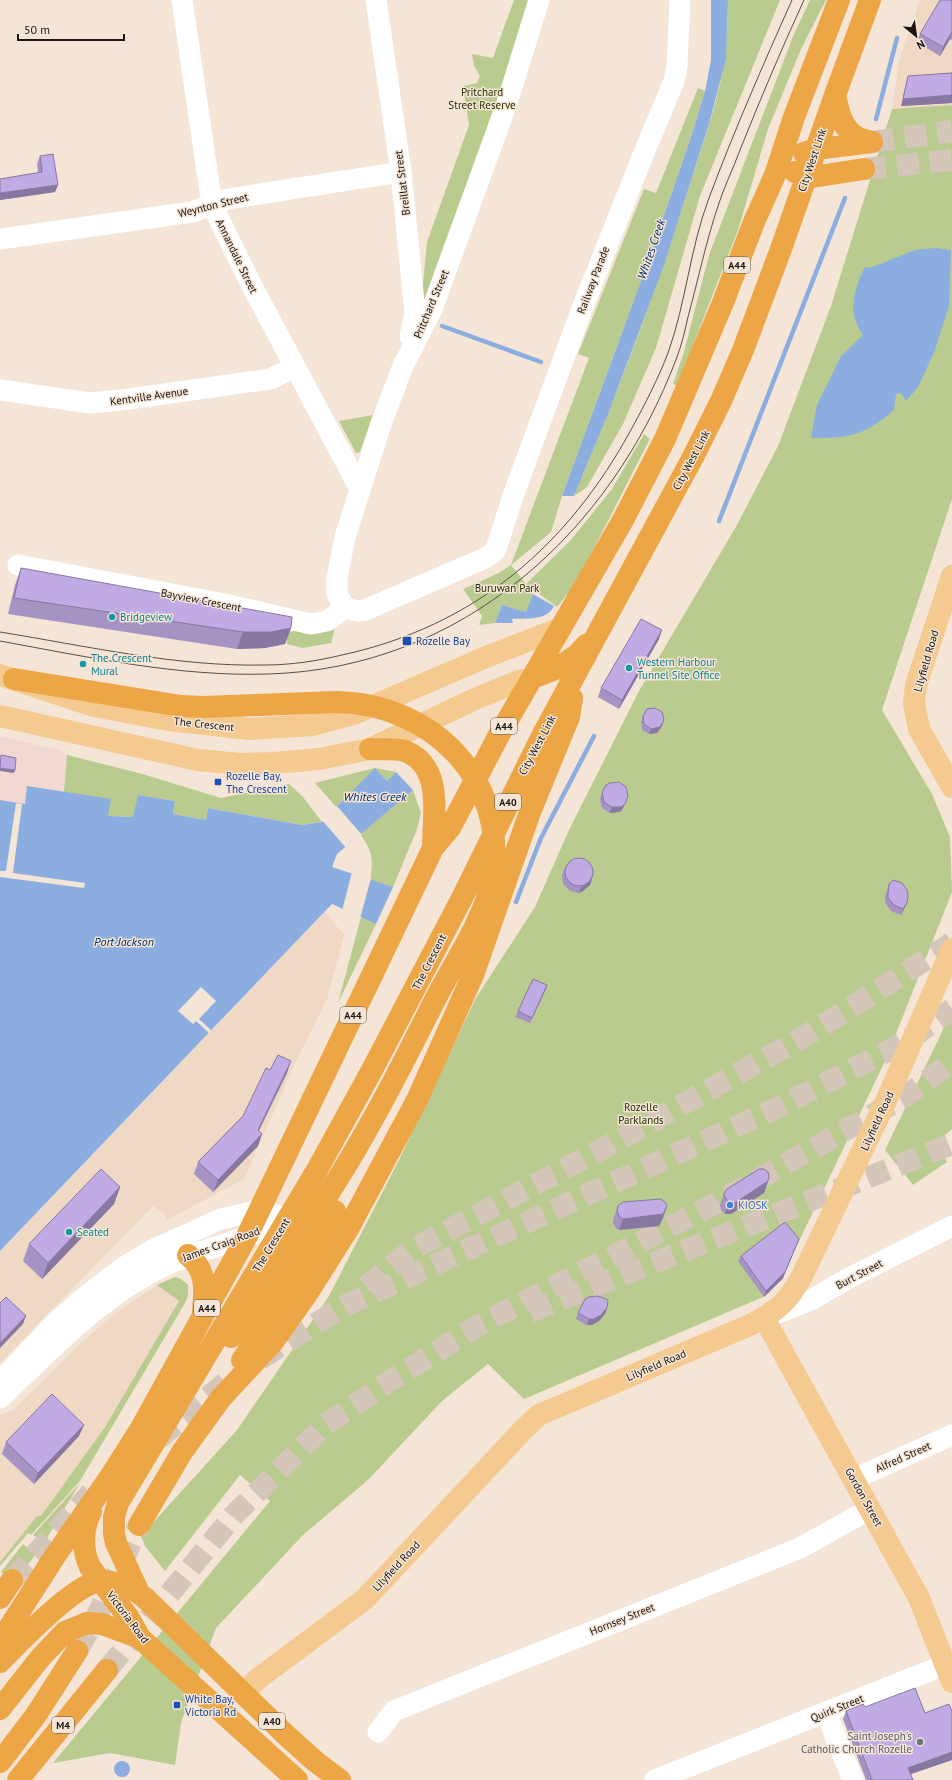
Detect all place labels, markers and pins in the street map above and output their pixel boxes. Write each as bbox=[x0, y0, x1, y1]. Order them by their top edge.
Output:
place label: Bridgeview bbox=[120, 610, 172, 624]
marker: Bridgeview bbox=[107, 612, 117, 622]
place label: Rozelle Bay bbox=[416, 634, 471, 648]
marker: Rozelle Bay bbox=[401, 635, 413, 647]
place label: The Crescent Mural bbox=[91, 651, 152, 678]
place label: Western Harbour Tunnel Site Office bbox=[637, 655, 720, 682]
marker: The Crescent Mural bbox=[78, 659, 88, 669]
marker: Western Harbour Tunnel Site Office bbox=[624, 663, 634, 673]
place label: Rozelle Bay, The Crescent bbox=[226, 769, 287, 796]
marker: Rozelle Bay, The Crescent bbox=[213, 777, 223, 787]
place label: KIOSK bbox=[738, 1198, 768, 1212]
marker: KIOSK bbox=[725, 1200, 735, 1210]
place label: Seated bbox=[77, 1225, 109, 1239]
marker: Seated bbox=[64, 1227, 74, 1237]
place label: White Bay, Victoria Rd bbox=[184, 1692, 236, 1719]
marker: White Bay, Victoria Rd bbox=[172, 1700, 182, 1710]
place label: Saint Joseph's Catholic Church Rozelle bbox=[801, 1729, 912, 1756]
marker: Saint Joseph's Catholic Church Rozelle bbox=[915, 1737, 925, 1747]

